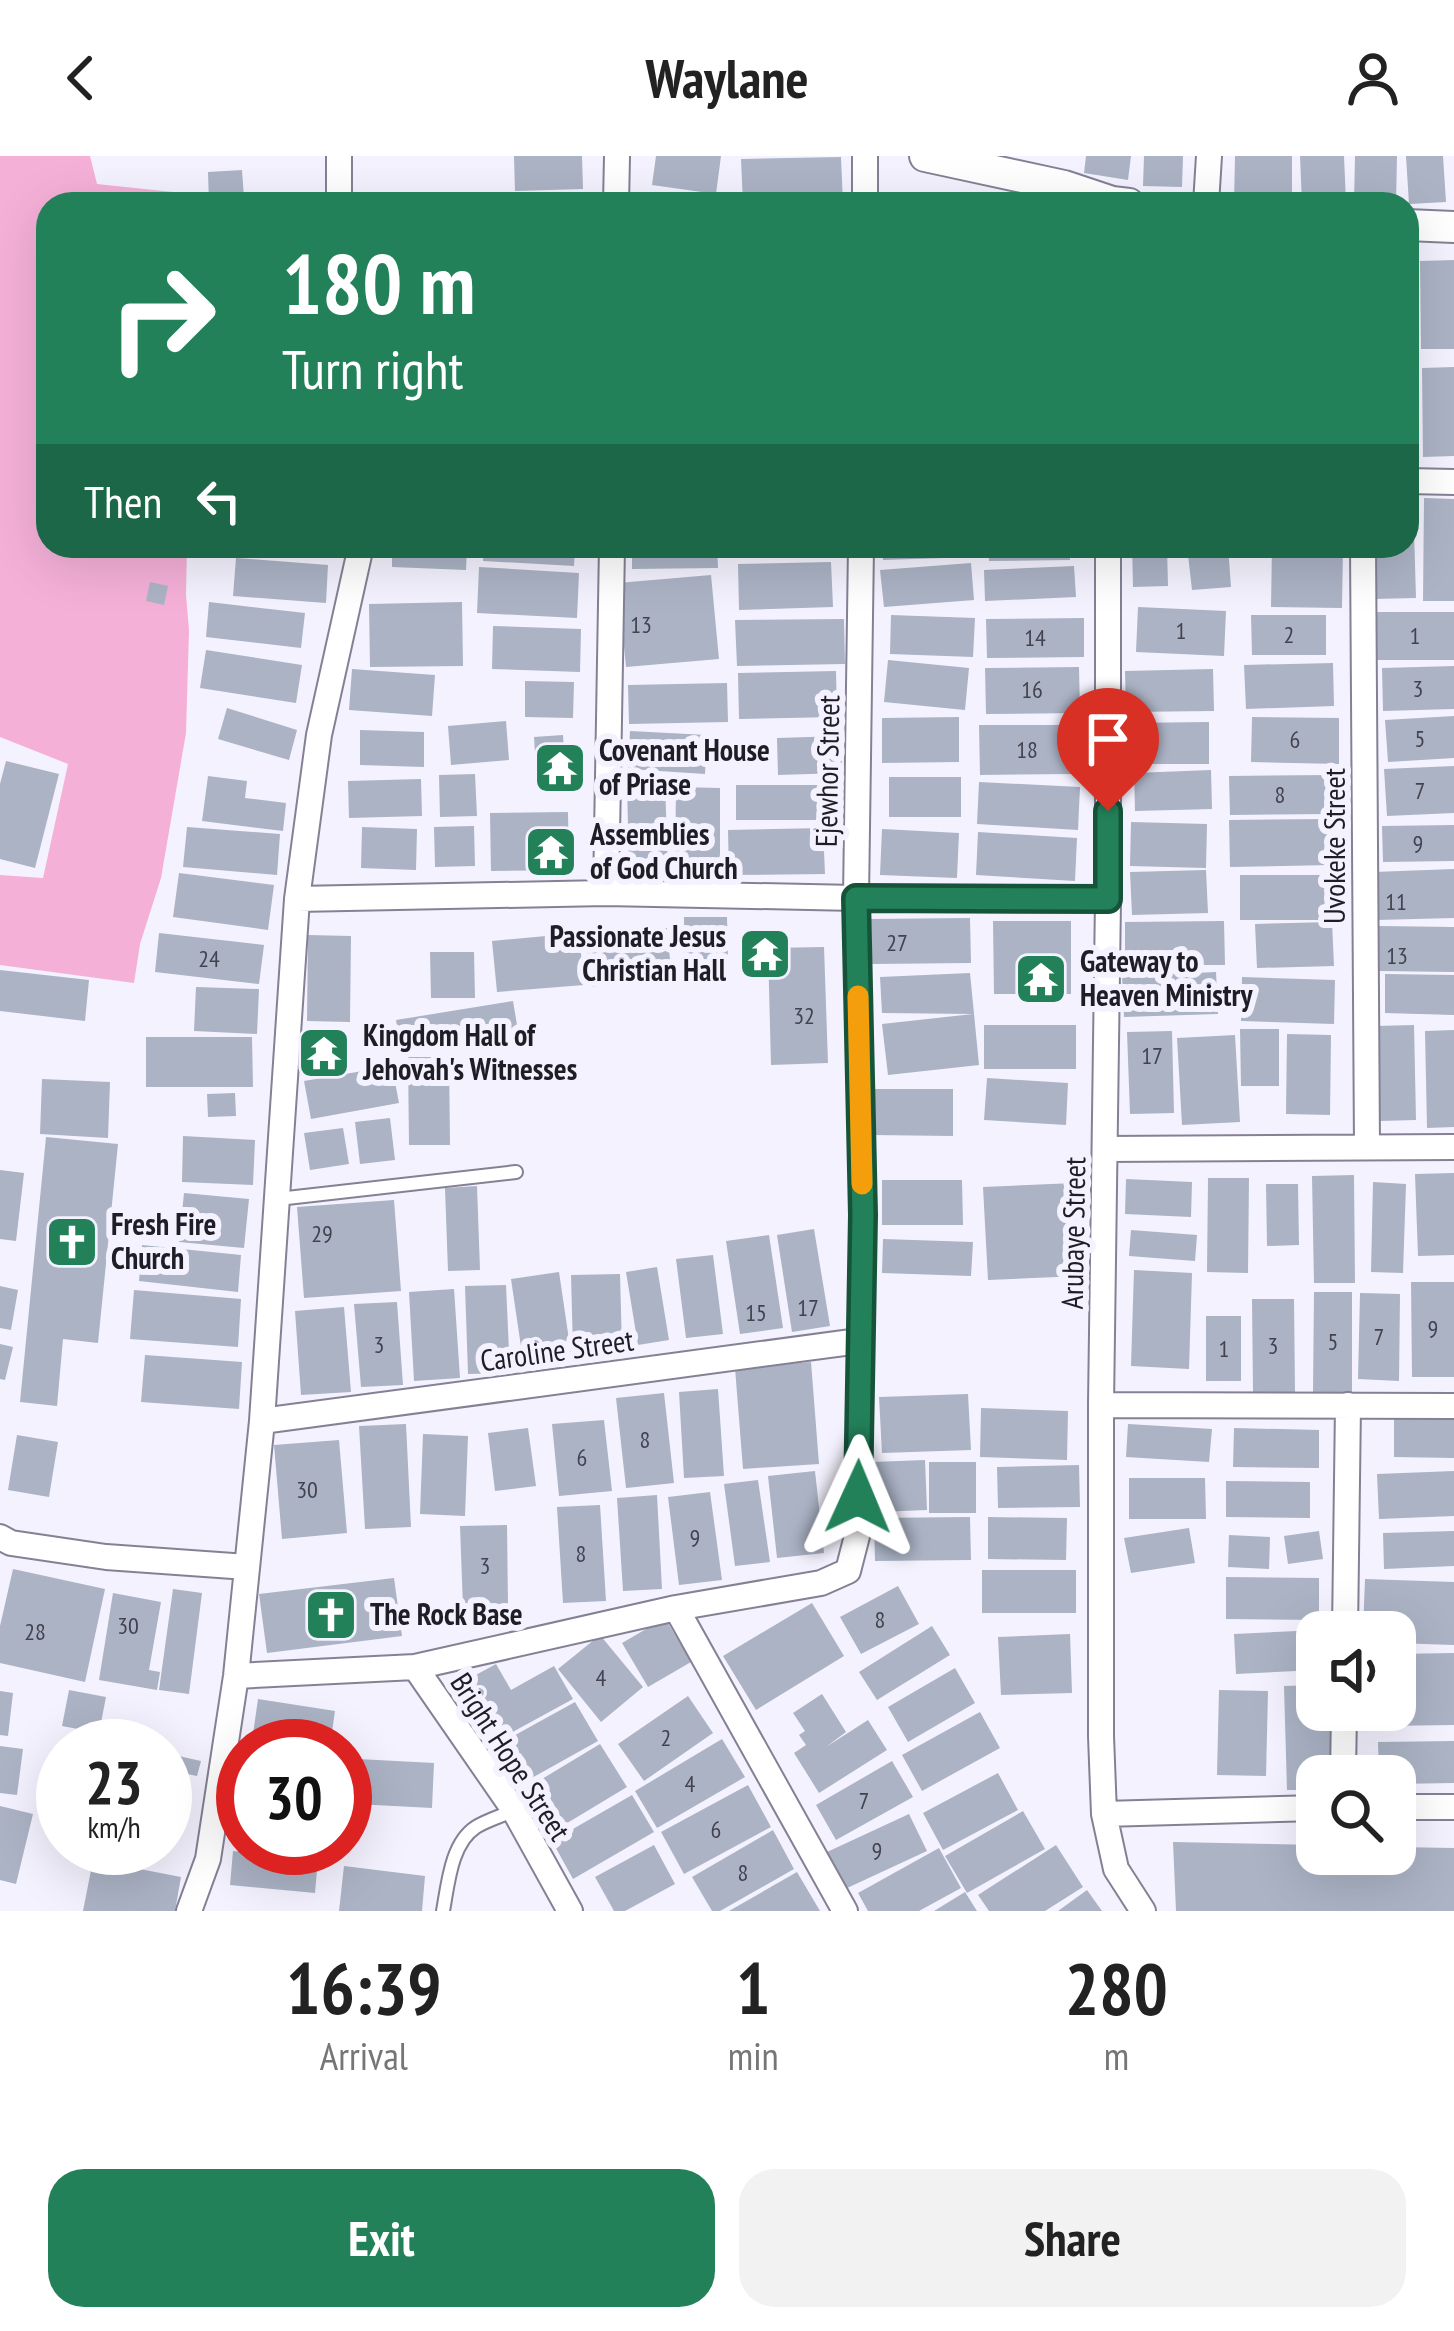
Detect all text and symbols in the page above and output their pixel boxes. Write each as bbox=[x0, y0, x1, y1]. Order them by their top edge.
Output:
text: Waylane bbox=[645, 43, 809, 113]
icon: back bbox=[48, 45, 114, 111]
icon: person bbox=[1340, 45, 1406, 111]
text: 180 m bbox=[282, 228, 475, 337]
icon: right bbox=[84, 240, 240, 396]
text: Turn right bbox=[282, 334, 463, 404]
icon: left bbox=[186, 468, 252, 534]
text: Then bbox=[84, 472, 162, 530]
house number: 13 bbox=[630, 609, 652, 640]
house number: 1 bbox=[1176, 615, 1186, 646]
house number: 2 bbox=[1284, 619, 1294, 650]
house number: 1 bbox=[1410, 620, 1420, 651]
house number: 14 bbox=[1024, 622, 1046, 653]
house number: 3 bbox=[1413, 673, 1423, 704]
house number: 16 bbox=[1021, 674, 1043, 705]
pin bbox=[1057, 688, 1159, 811]
street label: Ejewhor Street bbox=[806, 694, 847, 847]
icon: arrive bbox=[1075, 706, 1141, 772]
house number: 5 bbox=[1415, 723, 1425, 754]
house number: 6 bbox=[1290, 724, 1300, 755]
place label: Covenant House of Priase bbox=[599, 730, 770, 803]
house number: 18 bbox=[1016, 734, 1038, 765]
temple icon: Covenant House of Priase bbox=[532, 740, 588, 796]
street label: Uvokeke Street bbox=[1314, 767, 1353, 924]
house number: 7 bbox=[1415, 775, 1425, 806]
house number: 8 bbox=[1275, 779, 1285, 810]
place label: Assemblies of God Church bbox=[589, 814, 738, 887]
temple icon: Assemblies of God Church bbox=[523, 824, 579, 880]
house number: 9 bbox=[1413, 828, 1423, 859]
house number: 11 bbox=[1385, 886, 1407, 917]
place label: Passionate Jesus Christian Hall bbox=[549, 916, 727, 989]
temple icon: Passionate Jesus Christian Hall bbox=[737, 926, 793, 982]
house number: 27 bbox=[886, 927, 908, 958]
house number: 13 bbox=[1386, 940, 1408, 971]
place label: Gateway to Heaven Ministry bbox=[1080, 941, 1253, 1014]
house number: 24 bbox=[198, 943, 220, 974]
temple icon: Gateway to Heaven Ministry bbox=[1013, 951, 1069, 1007]
house number: 32 bbox=[793, 1000, 815, 1031]
place label: Kingdom Hall of Jehovah's Witnesses bbox=[362, 1015, 577, 1088]
temple icon: Kingdom Hall of Jehovah's Witnesses bbox=[296, 1025, 352, 1081]
house number: 17 bbox=[1141, 1040, 1163, 1071]
street label: Arubaye Street bbox=[1052, 1156, 1093, 1310]
place label: Fresh Fire Church bbox=[111, 1204, 216, 1277]
church icon: Fresh Fire Church bbox=[44, 1214, 100, 1270]
house number: 29 bbox=[311, 1218, 333, 1249]
house number: 17 bbox=[797, 1292, 819, 1323]
house number: 15 bbox=[745, 1297, 767, 1328]
house number: 9 bbox=[1428, 1313, 1438, 1344]
street label: Caroline Street bbox=[478, 1319, 637, 1380]
house number: 7 bbox=[1374, 1321, 1384, 1352]
house number: 5 bbox=[1328, 1326, 1338, 1357]
house number: 3 bbox=[374, 1329, 384, 1360]
house number: 3 bbox=[1268, 1330, 1278, 1361]
house number: 1 bbox=[1219, 1333, 1229, 1364]
house number: 8 bbox=[640, 1424, 650, 1455]
position arrow bbox=[795, 1434, 921, 1560]
house number: 6 bbox=[577, 1442, 587, 1473]
house number: 30 bbox=[296, 1474, 318, 1505]
house number: 9 bbox=[690, 1522, 700, 1553]
house number: 8 bbox=[576, 1538, 586, 1569]
house number: 3 bbox=[480, 1550, 490, 1581]
church icon: The Rock Base bbox=[303, 1587, 359, 1643]
place label: The Rock Base bbox=[370, 1594, 523, 1633]
house number: 8 bbox=[875, 1604, 885, 1635]
house number: 30 bbox=[117, 1610, 139, 1641]
map controls bbox=[1296, 1611, 1416, 1875]
button: sound bbox=[1296, 1611, 1416, 1731]
house number: 28 bbox=[24, 1616, 46, 1647]
house number: 4 bbox=[596, 1662, 607, 1693]
street label: Bright Hope Street bbox=[442, 1665, 580, 1848]
speed limit sign: 30 bbox=[216, 1719, 372, 1875]
house number: 2 bbox=[661, 1722, 671, 1753]
text: 23 bbox=[85, 1743, 143, 1821]
button: search bbox=[1296, 1755, 1416, 1875]
house number: 4 bbox=[685, 1768, 696, 1799]
house number: 7 bbox=[859, 1785, 869, 1816]
text: km/h bbox=[87, 1807, 141, 1846]
house number: 6 bbox=[711, 1814, 721, 1845]
house number: 9 bbox=[872, 1835, 882, 1866]
house number: 8 bbox=[738, 1857, 748, 1888]
text: 16:39 bbox=[286, 1941, 442, 2034]
text: 1 bbox=[736, 1941, 770, 2034]
text: 280 bbox=[1065, 1941, 1168, 2034]
text: Arrival bbox=[320, 2030, 408, 2081]
text: min bbox=[728, 2030, 779, 2081]
text: m bbox=[1104, 2030, 1129, 2081]
button: Exit bbox=[48, 2169, 715, 2307]
button: Share bbox=[739, 2169, 1406, 2307]

